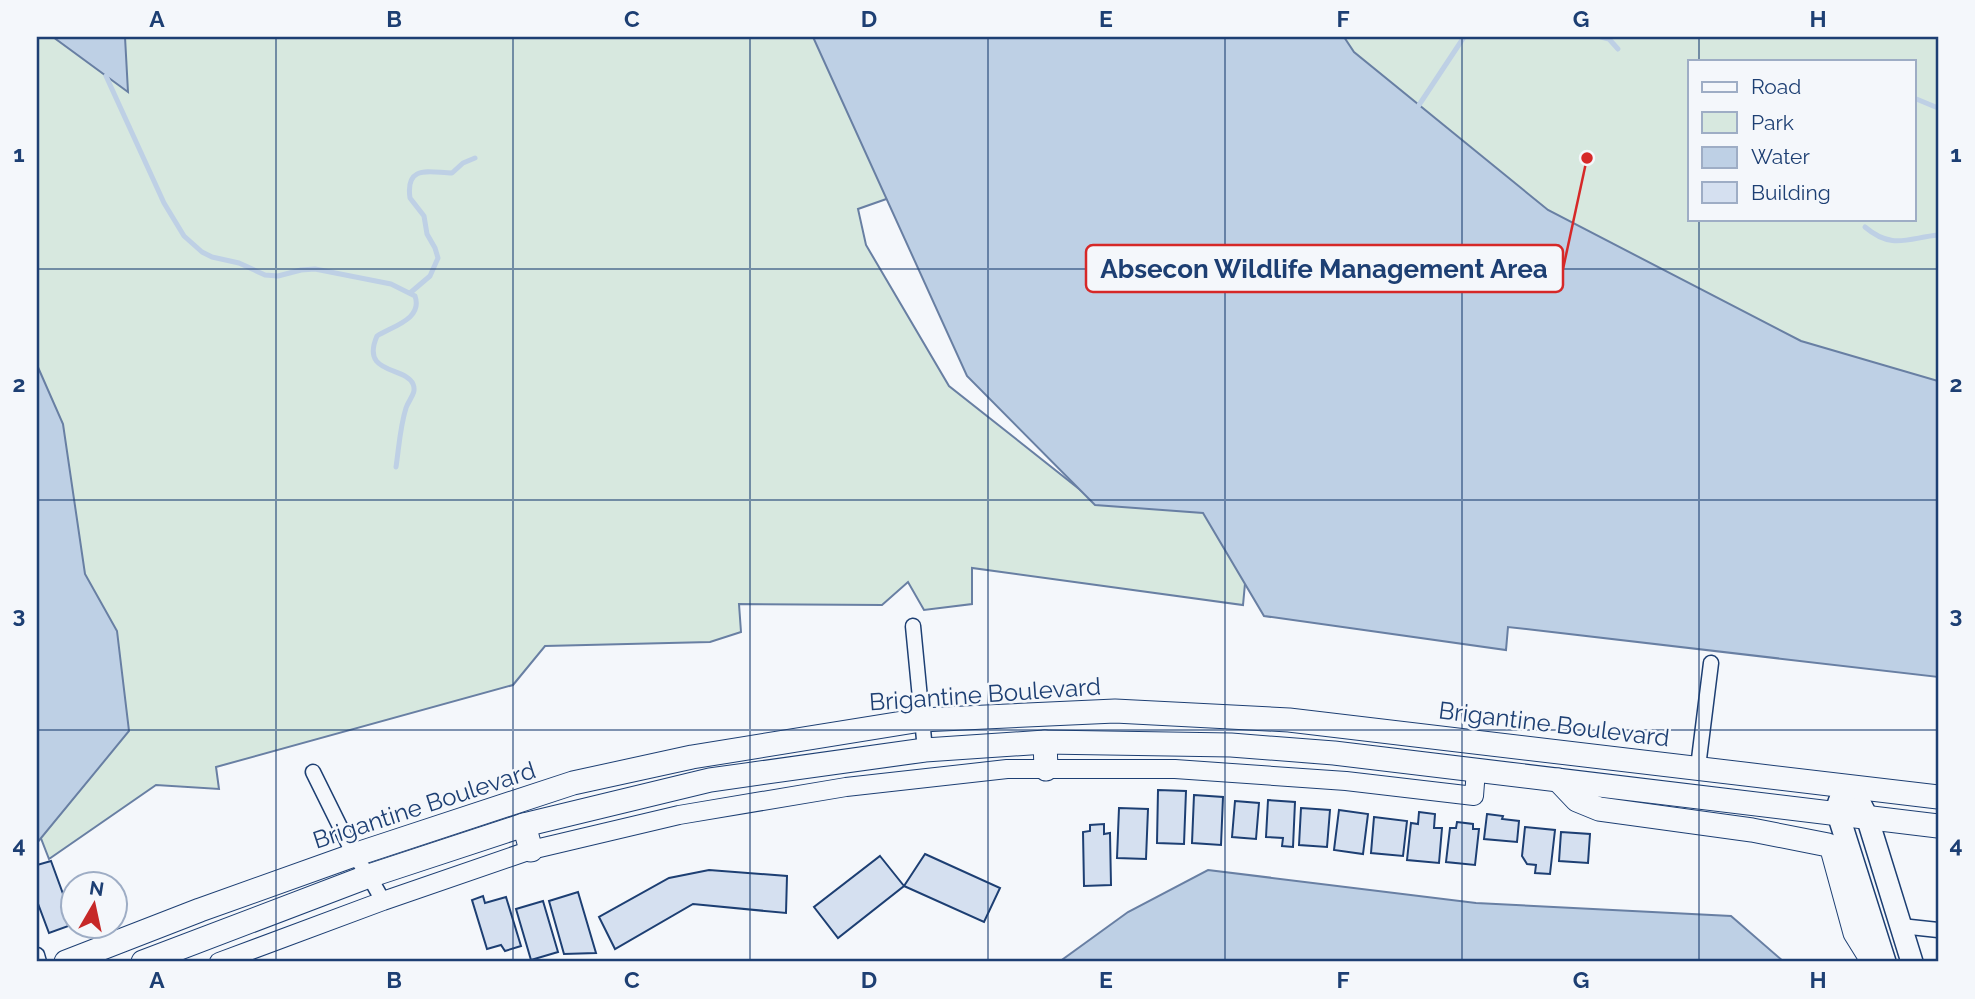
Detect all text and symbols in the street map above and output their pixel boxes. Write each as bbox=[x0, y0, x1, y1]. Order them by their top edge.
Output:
text: A bbox=[149, 5, 165, 32]
text: B bbox=[386, 5, 402, 32]
text: C bbox=[624, 5, 640, 32]
text: D bbox=[861, 5, 877, 32]
text: E bbox=[1099, 5, 1113, 32]
text: F bbox=[1336, 5, 1350, 32]
text: G bbox=[1573, 5, 1589, 32]
text: H bbox=[1809, 5, 1827, 32]
legend bbox=[1688, 60, 1916, 220]
text: Road bbox=[1751, 74, 1801, 99]
text: Park bbox=[1751, 110, 1794, 135]
text: 1 bbox=[13, 140, 25, 167]
text: 1 bbox=[1950, 140, 1962, 167]
text: Water bbox=[1751, 144, 1810, 169]
text: Building bbox=[1751, 180, 1831, 205]
callout: Absecon Wildlife Management Area bbox=[1086, 245, 1563, 292]
text: Absecon Wildlife Management Area bbox=[1100, 254, 1548, 284]
text: 2 bbox=[13, 370, 25, 397]
text: 2 bbox=[1950, 370, 1962, 397]
text: 3 bbox=[13, 601, 25, 628]
text: 3 bbox=[1950, 601, 1962, 628]
street label: Brigantine Boulevard bbox=[868, 671, 1102, 717]
street label: Brigantine Boulevard bbox=[1437, 695, 1671, 753]
street label: Brigantine Boulevard bbox=[309, 755, 539, 855]
text: 4 bbox=[12, 831, 26, 858]
text: 4 bbox=[1949, 831, 1963, 858]
north arrow bbox=[60, 870, 130, 940]
text: N bbox=[88, 876, 106, 900]
text: A bbox=[149, 966, 165, 993]
text: B bbox=[386, 966, 402, 993]
text: C bbox=[624, 966, 640, 993]
text: D bbox=[861, 966, 877, 993]
text: E bbox=[1099, 966, 1113, 993]
text: F bbox=[1336, 966, 1350, 993]
text: G bbox=[1573, 966, 1589, 993]
text: H bbox=[1809, 966, 1827, 993]

